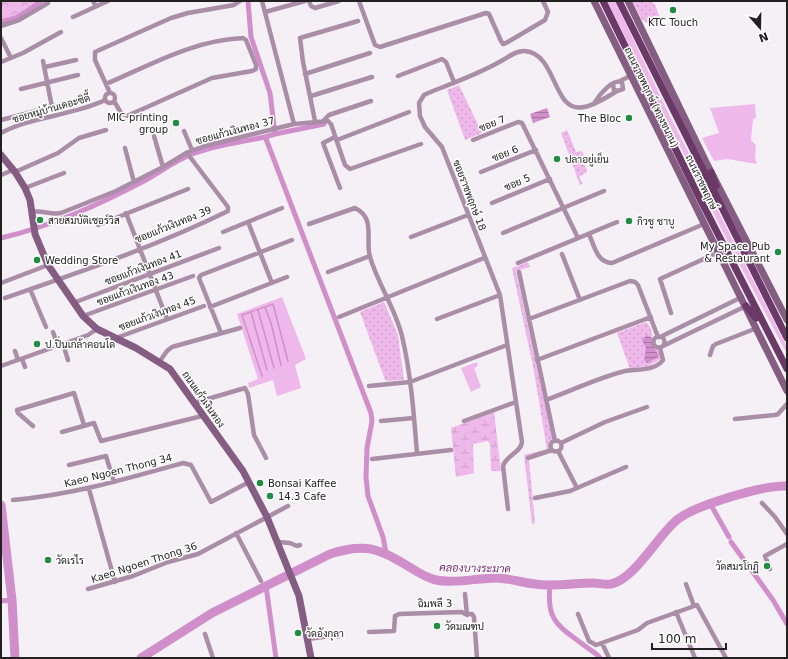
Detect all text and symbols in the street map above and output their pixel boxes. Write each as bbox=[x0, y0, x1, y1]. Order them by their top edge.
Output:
marker: KTC Touch bbox=[668, 5, 678, 15]
north arrow bbox=[740, 8, 780, 48]
place label: KTC Touch bbox=[648, 17, 698, 28]
text: N bbox=[757, 29, 770, 45]
street label: ถนนราชพฤกษ์ (ทางขนาน) bbox=[622, 44, 683, 150]
street label: ซอยหมู่บ้านเดอะซิตี้ bbox=[10, 88, 93, 127]
place label: MIC printing group bbox=[107, 112, 168, 135]
street label: ซอย 7 bbox=[477, 113, 507, 134]
place label: The Bloc bbox=[577, 113, 621, 124]
marker: The Bloc bbox=[624, 113, 634, 123]
street label: ซอยแก้วเงินทอง 37 bbox=[194, 114, 276, 146]
marker: MIC printing group bbox=[171, 118, 181, 128]
street label: ซอย 6 bbox=[490, 143, 520, 164]
place label: ปลาอยู่เย็น bbox=[565, 152, 609, 167]
street label: ถนนราชพฤกษ์ bbox=[683, 152, 722, 212]
marker: ปลาอยู่เย็น bbox=[552, 154, 562, 164]
street label: ซอยราชพฤกษ์ 18 bbox=[450, 158, 490, 232]
street label: ซอย 5 bbox=[502, 172, 532, 193]
street label: ซอยแก้วเงินทอง 39 bbox=[133, 203, 213, 245]
place label: สายสมบัติเซอร์วิส bbox=[48, 213, 120, 226]
marker: สายสมบัติเซอร์วิส bbox=[35, 215, 45, 225]
marker: กิวชู ชาบู bbox=[624, 216, 634, 226]
place label: กิวชู ชาบู bbox=[637, 216, 674, 229]
place label: My Space Pub & Restaurant bbox=[700, 241, 770, 264]
street label: ซอยแก้วเงินทอง 41 bbox=[103, 247, 183, 287]
marker: My Space Pub & Restaurant bbox=[773, 247, 783, 257]
marker: Wedding Store bbox=[32, 255, 42, 265]
place label: Wedding Store bbox=[45, 255, 118, 266]
street label: ซอยแก้วเงินทอง 43 bbox=[95, 268, 175, 308]
street label: ซอยแก้วเงินทอง 45 bbox=[117, 293, 197, 333]
place label: ป.ปิ่นเกล้าคอนโด bbox=[45, 336, 115, 350]
marker: ป.ปิ่นเกล้าคอนโด bbox=[32, 339, 42, 349]
street label: ถนนแก้วเงินทอง bbox=[180, 368, 228, 430]
street label: Kaeo Ngoen Thong 34 bbox=[63, 452, 173, 489]
marker: Bonsai Kaffee bbox=[255, 478, 265, 488]
place label: Bonsai Kaffee bbox=[268, 478, 336, 489]
marker: 14.3 Cafe bbox=[265, 491, 275, 501]
place label: 14.3 Cafe bbox=[278, 491, 326, 502]
street label: Kaeo Ngoen Thong 36 bbox=[90, 540, 199, 585]
place label: วัดเรไร bbox=[56, 554, 84, 566]
marker: วัดเรไร bbox=[43, 555, 53, 565]
place label: วัดสมรโกฏิ bbox=[716, 560, 759, 574]
water label: คลองบางระมาด bbox=[439, 561, 511, 576]
marker: วัดสมรโกฏิ bbox=[762, 561, 772, 571]
street label: ฉิมพลี 3 bbox=[417, 597, 452, 609]
place label: วัดมณฑป bbox=[445, 620, 484, 632]
marker: วัดมณฑป bbox=[432, 621, 442, 631]
scale bar bbox=[652, 625, 726, 651]
place label: วัดอังกุลา bbox=[306, 627, 344, 641]
marker: วัดอังกุลา bbox=[293, 628, 303, 638]
text: 100 m bbox=[658, 632, 696, 646]

